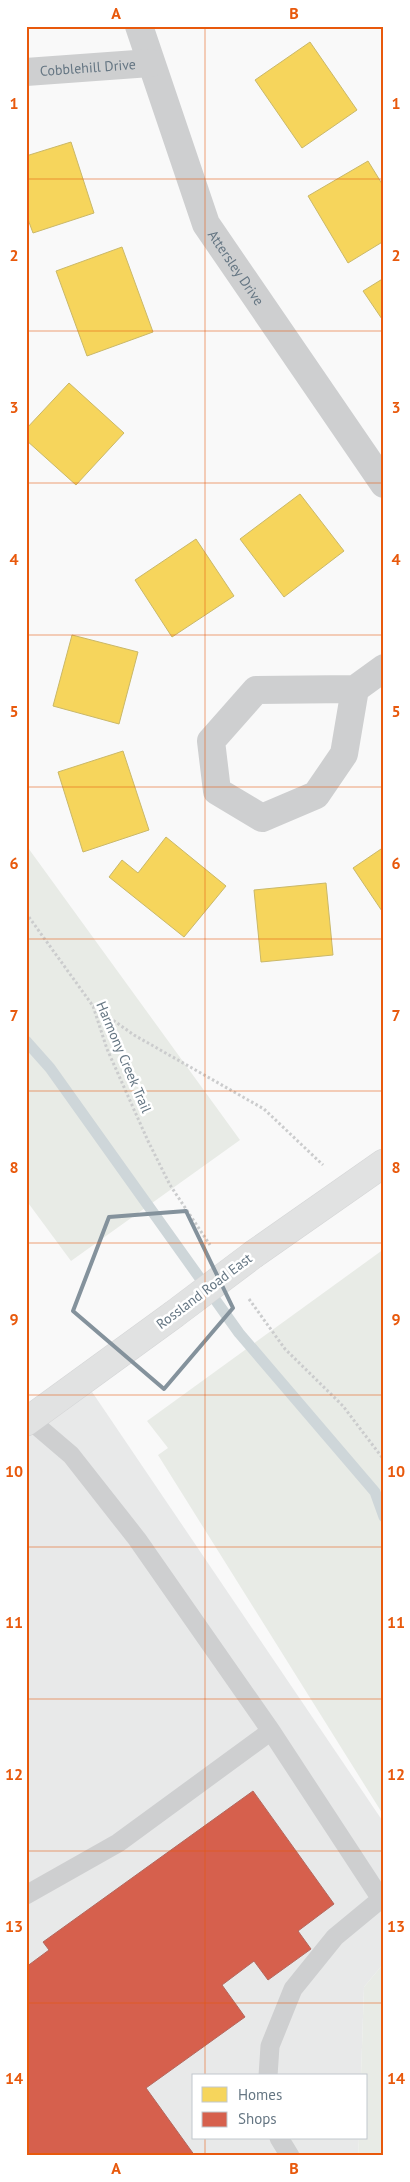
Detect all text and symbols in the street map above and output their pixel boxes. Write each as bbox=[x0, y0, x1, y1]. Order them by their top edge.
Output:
text: A bbox=[111, 3, 121, 23]
text: B bbox=[289, 3, 299, 23]
street label: Cobblehill Drive bbox=[39, 55, 136, 80]
text: 1 bbox=[9, 93, 19, 113]
text: 1 bbox=[391, 93, 401, 113]
street label: Attersley Drive bbox=[204, 227, 268, 309]
text: 2 bbox=[9, 245, 19, 265]
text: 2 bbox=[391, 245, 401, 265]
text: 3 bbox=[9, 397, 19, 417]
text: 3 bbox=[391, 397, 401, 417]
text: 4 bbox=[9, 549, 19, 569]
text: 4 bbox=[391, 549, 401, 569]
text: 5 bbox=[9, 701, 19, 721]
text: 5 bbox=[391, 701, 401, 721]
text: 6 bbox=[9, 853, 19, 873]
text: 6 bbox=[391, 853, 401, 873]
street label: Harmony Creek Trail bbox=[92, 999, 156, 1115]
text: 7 bbox=[9, 1005, 19, 1025]
text: 7 bbox=[391, 1005, 401, 1025]
text: 8 bbox=[9, 1157, 19, 1177]
text: 8 bbox=[391, 1157, 401, 1177]
street label: Rossland Road East bbox=[153, 1249, 256, 1333]
text: 9 bbox=[9, 1309, 19, 1329]
text: 9 bbox=[391, 1309, 401, 1329]
text: 10 bbox=[5, 1461, 23, 1481]
text: 10 bbox=[387, 1461, 405, 1481]
text: 11 bbox=[5, 1612, 23, 1632]
text: 11 bbox=[387, 1612, 405, 1632]
text: 12 bbox=[5, 1764, 23, 1784]
text: 12 bbox=[387, 1764, 405, 1784]
text: 13 bbox=[5, 1916, 23, 1936]
text: 13 bbox=[387, 1916, 405, 1936]
text: 14 bbox=[5, 2068, 23, 2088]
text: 14 bbox=[387, 2068, 405, 2088]
legend bbox=[192, 2074, 368, 2140]
text: Homes bbox=[238, 2085, 282, 2104]
text: Shops bbox=[238, 2109, 277, 2128]
text: A bbox=[111, 2158, 121, 2178]
text: B bbox=[289, 2158, 299, 2178]

